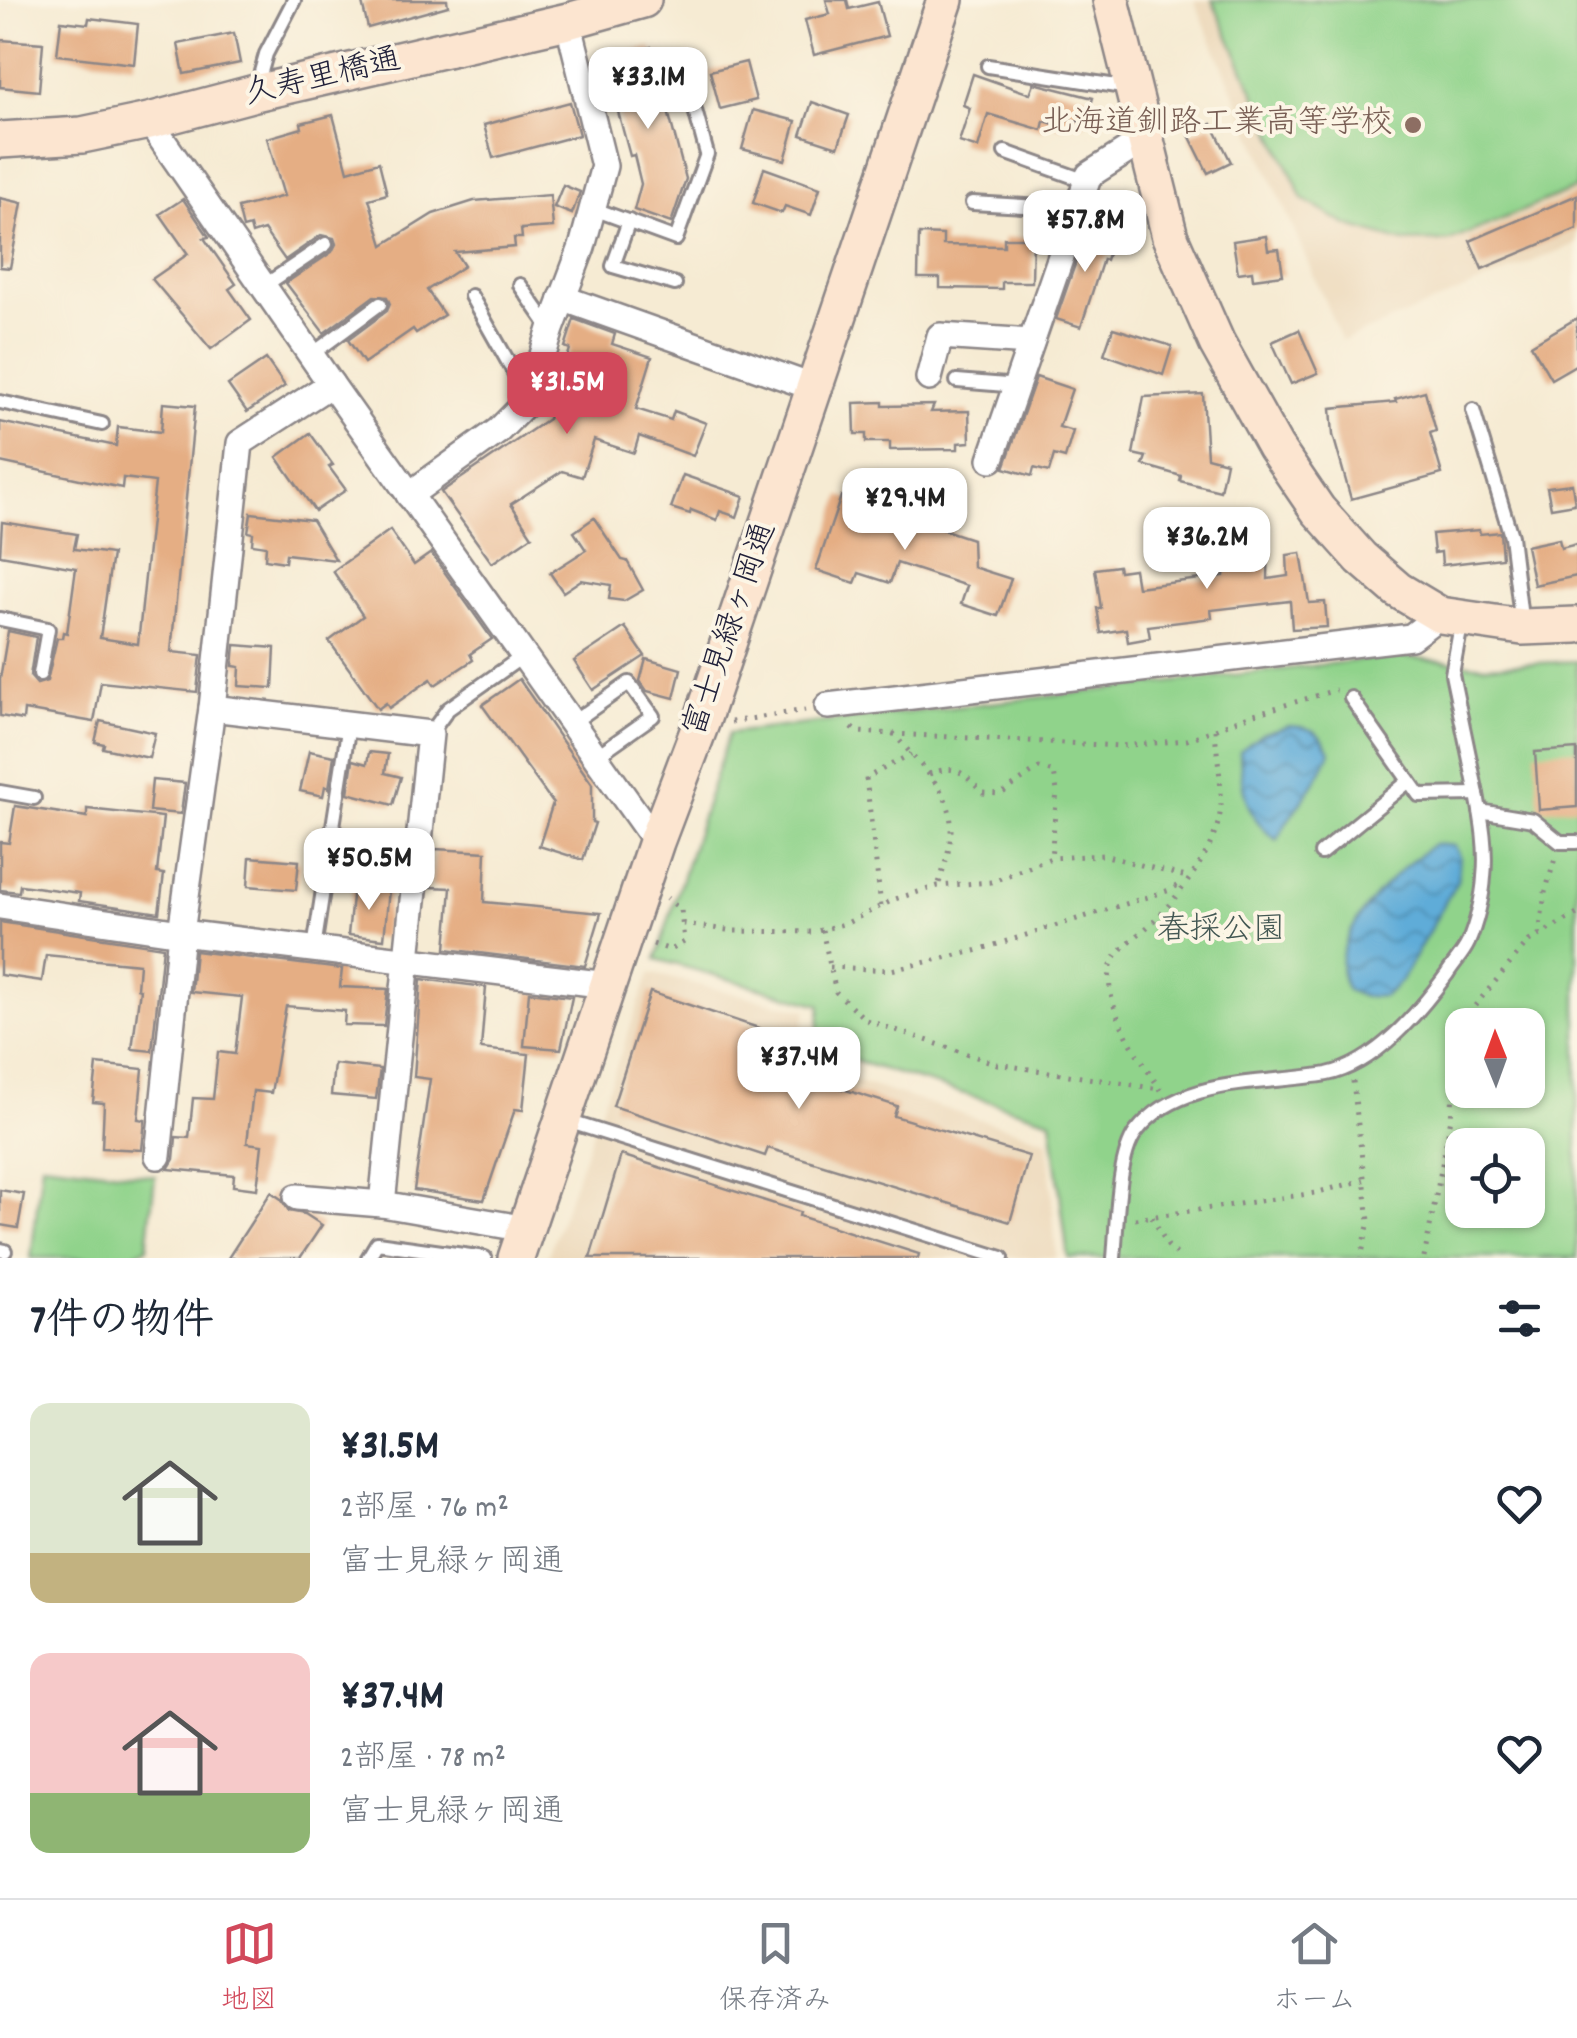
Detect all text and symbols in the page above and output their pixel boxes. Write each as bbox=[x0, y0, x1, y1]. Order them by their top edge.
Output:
street label: 久寿里橋通 bbox=[240, 39, 406, 119]
pin: ¥33.1M bbox=[567, 47, 729, 132]
text: ¥33.1M bbox=[611, 56, 685, 102]
place label: 北海道釧路工業高等学校 bbox=[1041, 102, 1393, 148]
marker: 北海道釧路工業高等学校 bbox=[1402, 114, 1424, 136]
pin: ¥57.8M bbox=[1004, 190, 1166, 275]
text: ¥57.8M bbox=[1045, 199, 1125, 245]
pin: ¥31.5M bbox=[486, 352, 648, 437]
text: ¥31.5M bbox=[529, 361, 605, 407]
pin: ¥29.4M bbox=[824, 468, 986, 553]
text: ¥29.4M bbox=[864, 477, 946, 523]
pin: ¥36.2M bbox=[1126, 507, 1288, 592]
text: ¥36.2M bbox=[1165, 516, 1249, 562]
street label: 富士見緑ヶ岡通 bbox=[674, 517, 790, 743]
pin: ¥50.5M bbox=[288, 828, 450, 913]
text: ¥50.5M bbox=[326, 837, 412, 883]
park label: 春採公園 bbox=[1157, 909, 1285, 955]
north arrow bbox=[1445, 1008, 1545, 1108]
map controls bbox=[1445, 1008, 1545, 1228]
pin: ¥37.4M bbox=[718, 1027, 880, 1112]
text: ¥37.4M bbox=[759, 1036, 839, 1082]
button: locate bbox=[1445, 1128, 1545, 1228]
icon: filters bbox=[1492, 1291, 1547, 1346]
text: 7件の物件 bbox=[30, 1294, 214, 1354]
text: ¥31.5M bbox=[340, 1419, 439, 1479]
icon: home bbox=[110, 1443, 230, 1563]
icon: heart bbox=[1492, 1476, 1547, 1531]
text: 2部屋 · 76 m² bbox=[340, 1487, 509, 1533]
text: 富士見緑ヶ岡通 bbox=[340, 1541, 564, 1587]
text: ¥37.4M bbox=[340, 1669, 444, 1729]
icon: home bbox=[110, 1693, 230, 1813]
icon: heart bbox=[1492, 1726, 1547, 1781]
text: 2部屋 · 78 m² bbox=[340, 1737, 506, 1783]
text: 富士見緑ヶ岡通 bbox=[340, 1791, 564, 1837]
tab: 地図 bbox=[221, 1916, 277, 2023]
tab: 保存済み bbox=[719, 1916, 831, 2023]
tab: ホーム bbox=[1273, 1916, 1356, 2023]

